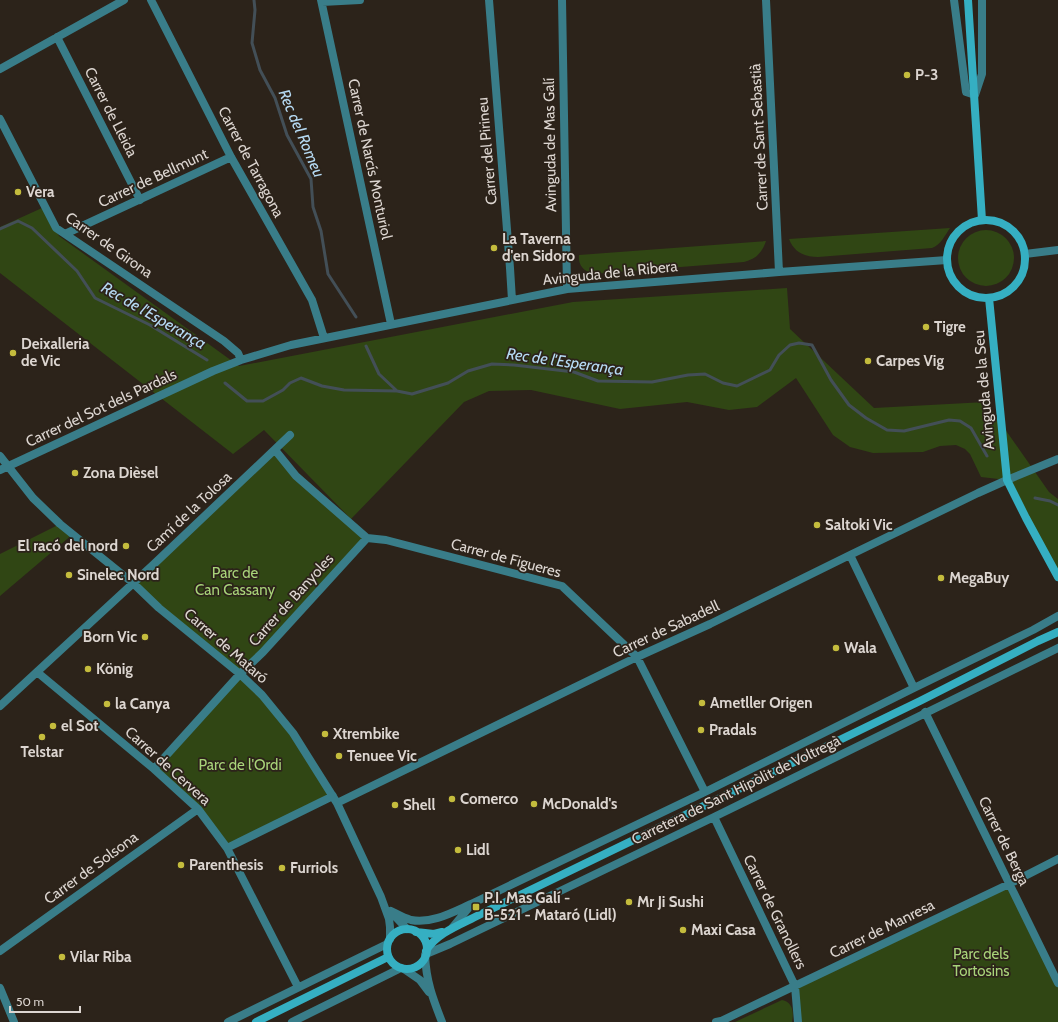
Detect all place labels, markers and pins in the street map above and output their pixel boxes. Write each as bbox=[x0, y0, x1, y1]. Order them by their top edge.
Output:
place label: P-3 bbox=[915, 66, 938, 84]
marker: P-3 bbox=[902, 70, 912, 80]
place label: Vera bbox=[26, 183, 55, 201]
marker: Vera bbox=[13, 187, 23, 197]
place label: La Taverna d'en Sidoro bbox=[502, 230, 576, 265]
marker: La Taverna d'en Sidoro bbox=[489, 243, 499, 253]
place label: Tigre bbox=[934, 318, 966, 336]
marker: Tigre bbox=[921, 322, 931, 332]
place label: Deixalleria de Vic bbox=[21, 335, 90, 370]
marker: Deixalleria de Vic bbox=[8, 348, 18, 358]
place label: Carpes Vig bbox=[876, 352, 944, 370]
marker: Carpes Vig bbox=[863, 356, 873, 366]
place label: Zona Dièsel bbox=[83, 464, 159, 482]
marker: Zona Dièsel bbox=[70, 468, 80, 478]
place label: Saltoki Vic bbox=[825, 516, 893, 534]
marker: Saltoki Vic bbox=[812, 520, 822, 530]
place label: El racó del nord bbox=[17, 537, 118, 555]
marker: El racó del nord bbox=[121, 541, 131, 551]
place label: Sinelec Nord bbox=[77, 566, 159, 584]
place label: MegaBuy bbox=[949, 569, 1010, 587]
marker: Sinelec Nord bbox=[64, 570, 74, 580]
marker: MegaBuy bbox=[936, 573, 946, 583]
place label: Born Vic bbox=[83, 628, 137, 646]
marker: Born Vic bbox=[140, 632, 150, 642]
place label: Wala bbox=[844, 639, 877, 657]
marker: Wala bbox=[831, 643, 841, 653]
place label: König bbox=[96, 660, 133, 678]
marker: König bbox=[83, 664, 93, 674]
place label: Ametller Origen bbox=[710, 694, 812, 712]
place label: la Canya bbox=[115, 695, 170, 713]
marker: Ametller Origen bbox=[697, 698, 707, 708]
marker: la Canya bbox=[102, 699, 112, 709]
place label: el Sot bbox=[61, 717, 98, 735]
marker: el Sot bbox=[48, 721, 58, 731]
place label: Pradals bbox=[709, 721, 756, 739]
place label: Xtrembike bbox=[332, 725, 400, 743]
marker: Pradals bbox=[696, 725, 706, 735]
marker: Xtrembike bbox=[320, 729, 330, 739]
marker: Telstar bbox=[37, 732, 47, 742]
place label: Telstar bbox=[21, 743, 63, 761]
place label: Tenuee Vic bbox=[347, 747, 417, 765]
marker: Tenuee Vic bbox=[334, 751, 344, 761]
place label: Comerco bbox=[460, 790, 519, 808]
marker: Comerco bbox=[447, 794, 457, 804]
place label: McDonald's bbox=[542, 795, 617, 813]
place label: Shell bbox=[403, 796, 436, 814]
marker: McDonald's bbox=[529, 799, 539, 809]
marker: Shell bbox=[390, 800, 400, 810]
place label: Lidl bbox=[466, 841, 490, 859]
marker: Lidl bbox=[453, 845, 463, 855]
place label: Parenthesis bbox=[189, 856, 263, 874]
place label: Furriols bbox=[290, 859, 338, 877]
marker: Parenthesis bbox=[176, 860, 186, 870]
marker: Furriols bbox=[277, 863, 287, 873]
place label: P.I. Mas Galí - B-521 - Mataró (Lidl) bbox=[484, 889, 617, 924]
place label: Mr Ji Sushi bbox=[637, 893, 704, 911]
marker: Mr Ji Sushi bbox=[624, 897, 634, 907]
marker: P.I. Mas Galí - B-521 - Mataró (Lidl) bbox=[471, 902, 481, 912]
place label: Maxi Casa bbox=[691, 921, 756, 939]
marker: Maxi Casa bbox=[678, 925, 688, 935]
place label: Vilar Riba bbox=[70, 948, 132, 966]
marker: Vilar Riba bbox=[57, 952, 67, 962]

